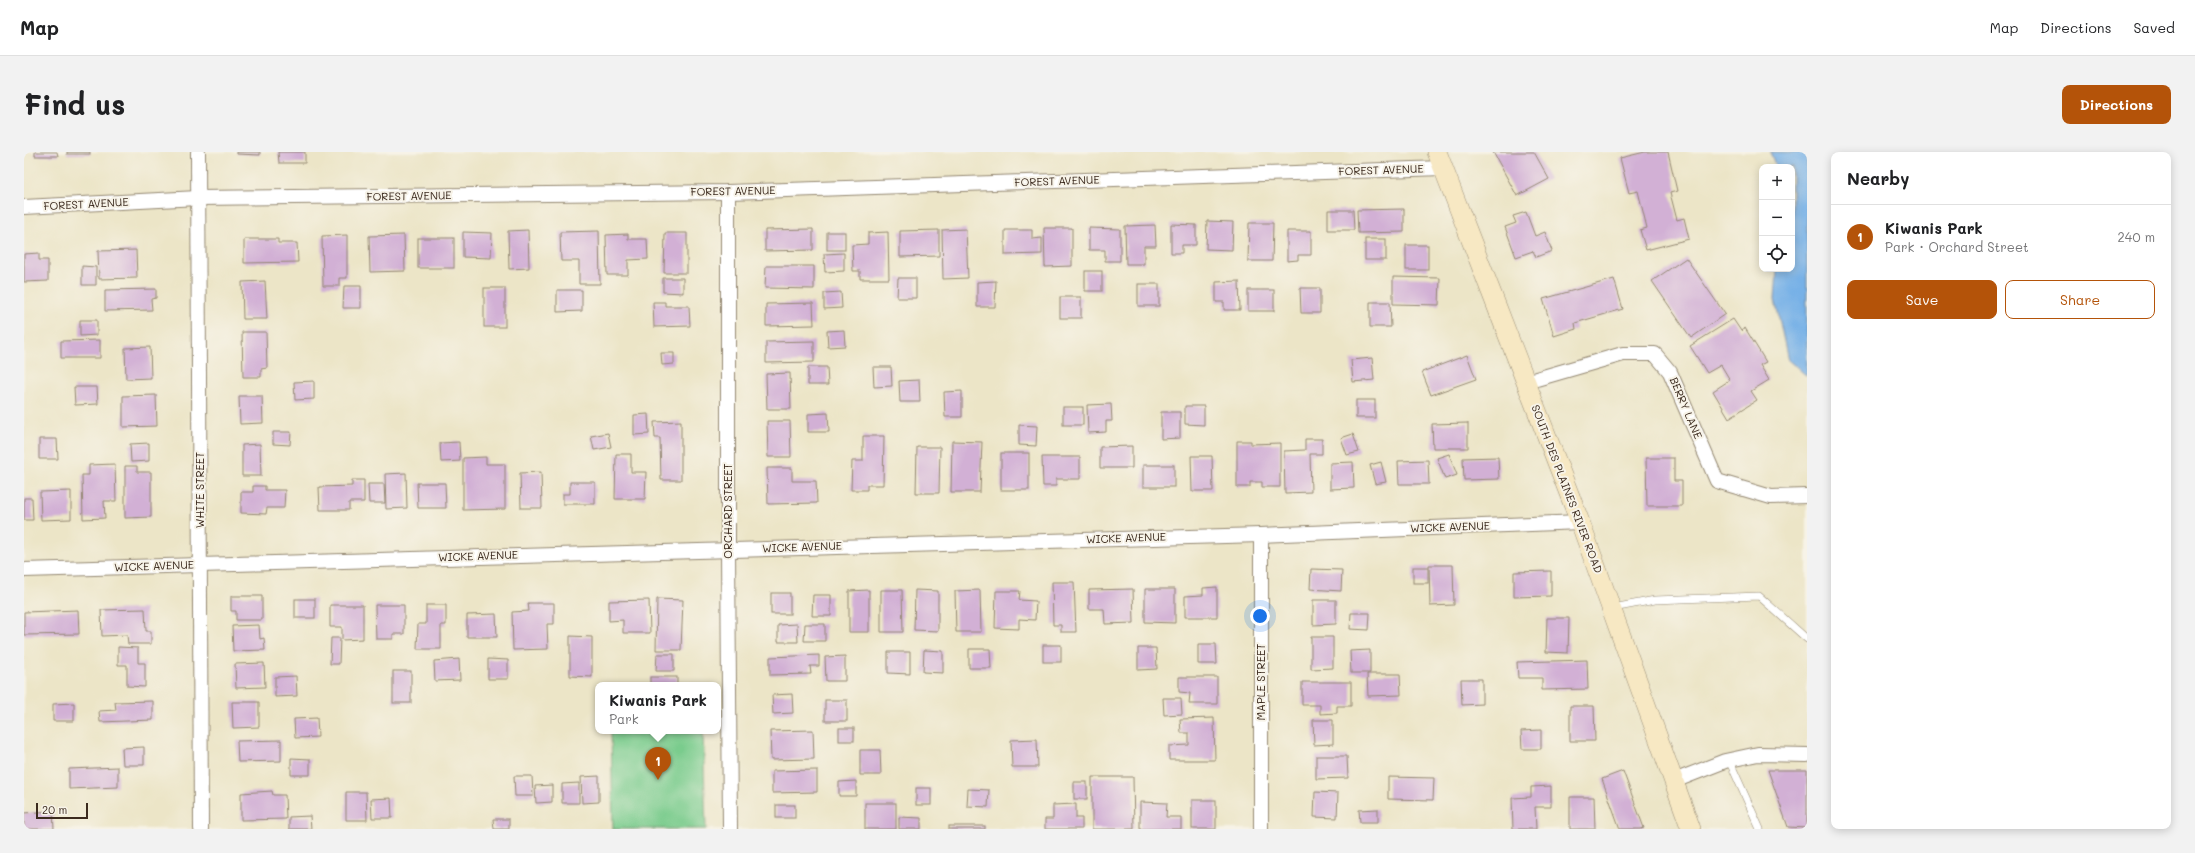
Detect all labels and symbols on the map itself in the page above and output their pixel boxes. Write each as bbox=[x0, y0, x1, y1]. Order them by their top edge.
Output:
street label: FOREST AVENUE bbox=[1338, 161, 1424, 178]
street label: FOREST AVENUE bbox=[1014, 172, 1100, 189]
street label: FOREST AVENUE bbox=[690, 182, 776, 199]
street label: FOREST AVENUE bbox=[366, 187, 452, 204]
street label: FOREST AVENUE bbox=[43, 194, 129, 213]
street label: BERRY LANE bbox=[1667, 375, 1706, 441]
street label: SOUTH DES PLAINES RIVER ROAD bbox=[1528, 403, 1607, 575]
street label: WHITE STREET bbox=[192, 452, 207, 528]
street label: ORCHARD STREET bbox=[720, 463, 735, 559]
street label: WICKE AVENUE bbox=[1410, 518, 1490, 535]
street label: WICKE AVENUE bbox=[1086, 529, 1166, 546]
street label: WICKE AVENUE bbox=[762, 538, 842, 555]
street label: WICKE AVENUE bbox=[438, 547, 518, 564]
street label: WICKE AVENUE bbox=[114, 557, 194, 574]
your location bbox=[1250, 606, 1270, 626]
street label: MAPLE STREET bbox=[1253, 644, 1268, 720]
pin: 1 bbox=[645, 747, 671, 780]
scale bar bbox=[36, 801, 88, 820]

